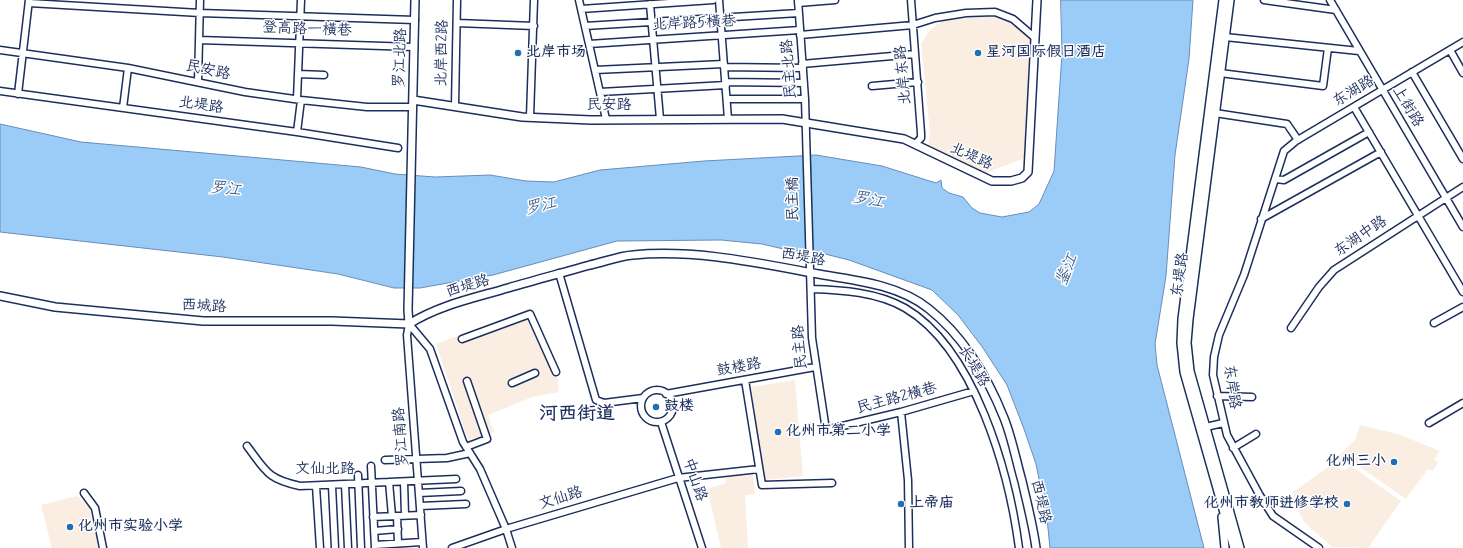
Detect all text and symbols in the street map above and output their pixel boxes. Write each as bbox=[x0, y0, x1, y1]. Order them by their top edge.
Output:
street label: 北岸路5橫巷 bbox=[652, 13, 736, 35]
street label: 登高路一横巷 bbox=[262, 19, 352, 41]
street label: 北岸西2路 bbox=[433, 19, 453, 87]
street label: 罗江北路 bbox=[391, 28, 411, 88]
street label: 民主北路 bbox=[779, 38, 801, 100]
place label: 北岸市场 bbox=[526, 44, 586, 62]
street label: 北岸东路 bbox=[892, 44, 916, 106]
place label: 星河国际假日酒店 bbox=[986, 44, 1106, 62]
marker: 北岸市场 bbox=[513, 48, 523, 58]
marker: 星河国际假日酒店 bbox=[973, 48, 983, 58]
street label: 民安路 bbox=[184, 58, 232, 84]
street label: 东湖路 bbox=[1330, 73, 1378, 111]
street label: 上街路 bbox=[1388, 83, 1426, 131]
street label: 北堤路 bbox=[177, 94, 225, 118]
street label: 民安路 bbox=[587, 97, 631, 115]
street label: 北堤路 bbox=[947, 140, 995, 174]
street label: 民主橋 bbox=[785, 176, 803, 222]
water label: 罗江 bbox=[208, 179, 242, 201]
water label: 罗江 bbox=[850, 189, 886, 213]
water label: 罗江 bbox=[523, 194, 559, 220]
street label: 东湖中路 bbox=[1331, 213, 1391, 261]
street label: 西堤路 bbox=[779, 245, 827, 271]
street label: 东堤路 bbox=[1169, 251, 1193, 299]
water label: 鉴江 bbox=[1053, 252, 1083, 288]
street label: 西堤路 bbox=[444, 272, 492, 302]
street label: 西城路 bbox=[181, 297, 227, 317]
street label: 民主路 bbox=[790, 324, 812, 370]
street label: 长堤路 bbox=[954, 343, 992, 391]
street label: 鼓楼路 bbox=[715, 355, 763, 381]
street label: 东岸路 bbox=[1219, 363, 1243, 411]
street label: 民主路2横巷 bbox=[855, 380, 939, 418]
place label: 鼓楼 bbox=[664, 398, 694, 416]
marker: 鼓楼 bbox=[651, 402, 661, 412]
district label: 河西街道 bbox=[539, 404, 615, 426]
street label: 罗江南路 bbox=[391, 406, 413, 468]
place label: 化州市第二小学 bbox=[786, 423, 891, 441]
marker: 化州市第二小学 bbox=[773, 427, 783, 437]
place label: 化州三小 bbox=[1326, 453, 1386, 471]
street label: 中山路 bbox=[678, 456, 710, 504]
marker: 化州三小 bbox=[1389, 457, 1399, 467]
street label: 文仙北路 bbox=[295, 461, 355, 479]
street label: 西堤路 bbox=[1026, 478, 1054, 526]
street label: 文仙路 bbox=[537, 484, 585, 514]
place label: 上帝庙 bbox=[909, 495, 954, 513]
place label: 化州市教师进修学校 bbox=[1204, 495, 1339, 513]
marker: 上帝庙 bbox=[896, 499, 906, 509]
marker: 化州市教师进修学校 bbox=[1342, 499, 1352, 509]
place label: 化州市实验小学 bbox=[78, 518, 183, 536]
marker: 化州市实验小学 bbox=[65, 522, 75, 532]

